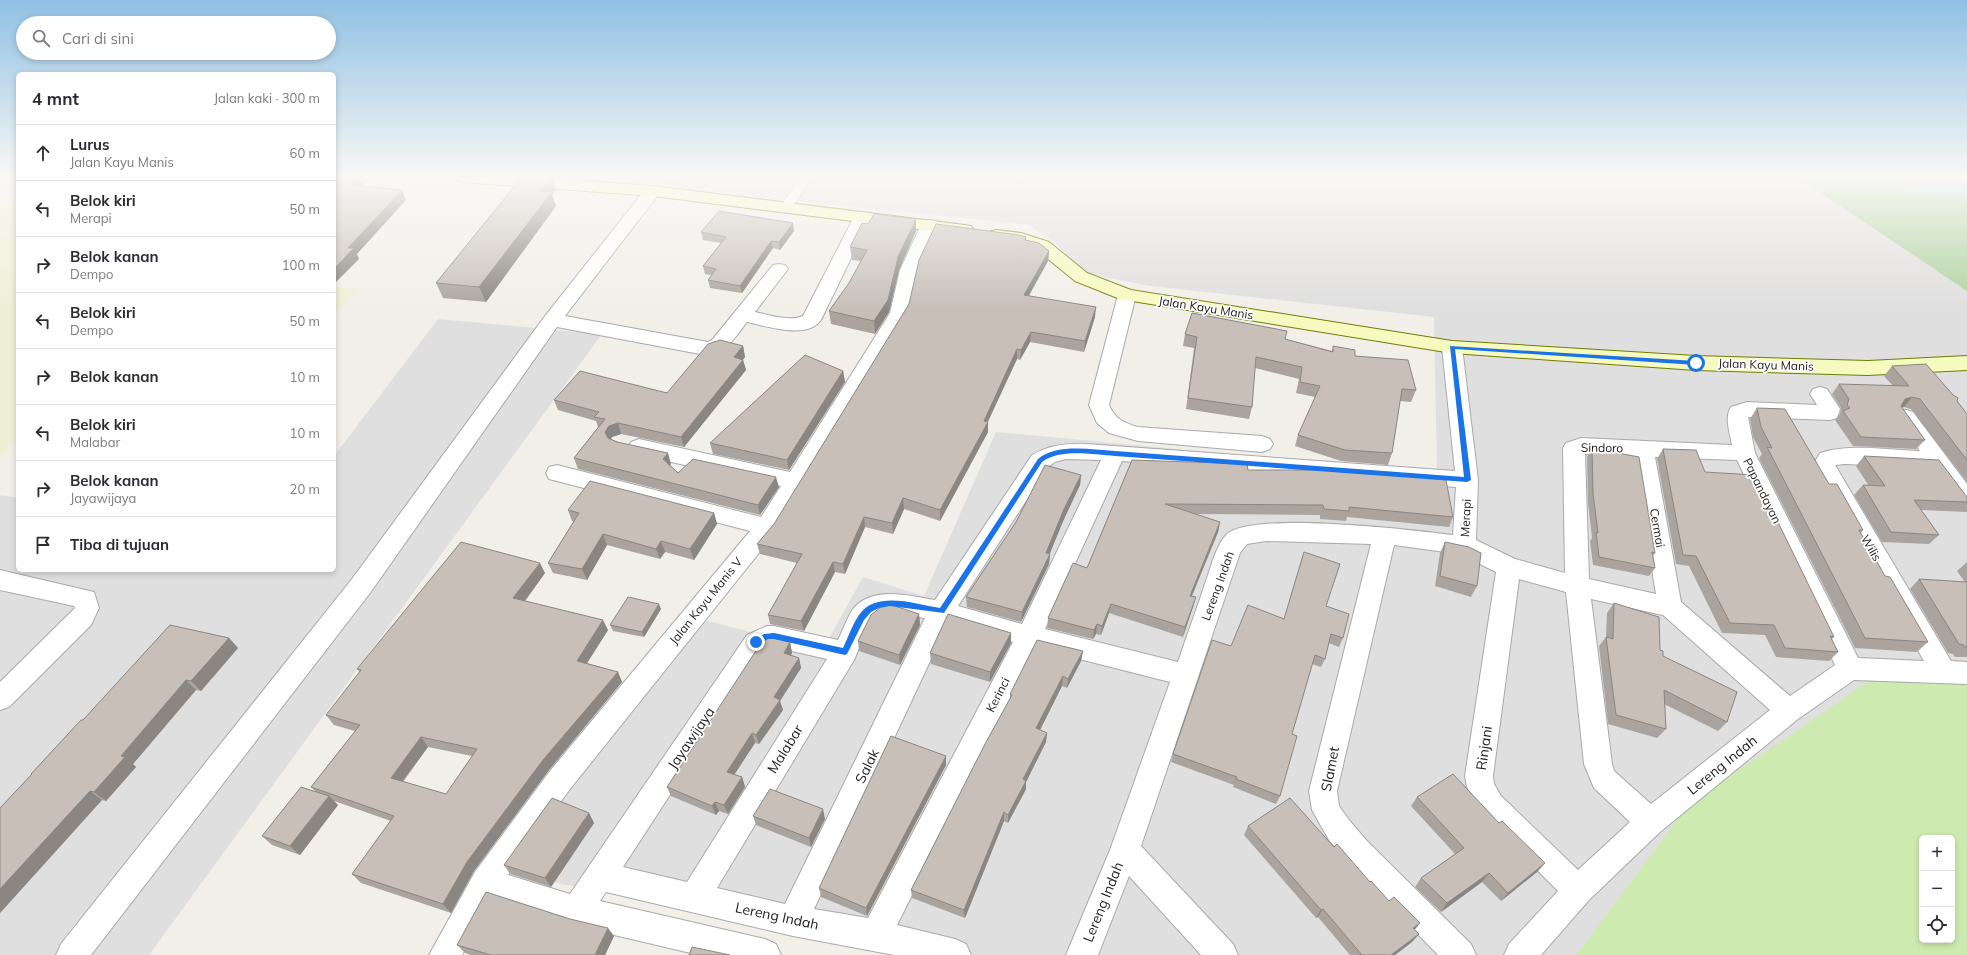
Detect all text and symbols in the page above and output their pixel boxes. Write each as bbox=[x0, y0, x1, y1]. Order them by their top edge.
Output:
search box bbox=[16, 16, 336, 60]
icon: search bbox=[30, 27, 52, 49]
text: Cari di sini bbox=[62, 29, 134, 48]
text: 4 mnt bbox=[32, 88, 79, 109]
text: Jalan kaki · 300 m bbox=[214, 90, 320, 106]
text: Lurus bbox=[70, 135, 110, 154]
icon: ahead bbox=[32, 142, 54, 164]
text: 60 m bbox=[290, 145, 320, 161]
text: Jalan Kayu Manis bbox=[70, 154, 174, 170]
text: Belok kiri bbox=[70, 191, 136, 210]
icon: left bbox=[32, 198, 54, 220]
text: 50 m bbox=[290, 201, 320, 217]
text: Merapi bbox=[70, 210, 112, 226]
text: Belok kanan bbox=[70, 247, 159, 266]
icon: right bbox=[32, 254, 54, 276]
text: 100 m bbox=[282, 257, 320, 273]
text: Dempo bbox=[70, 266, 113, 282]
street label: Jalan Kayu Manis bbox=[1158, 293, 1255, 322]
text: Belok kiri bbox=[70, 303, 136, 322]
icon: left bbox=[32, 310, 54, 332]
text: 50 m bbox=[290, 313, 320, 329]
text: Dempo bbox=[70, 322, 113, 338]
route start bbox=[1687, 354, 1705, 372]
street label: Jalan Kayu Manis bbox=[1718, 355, 1814, 374]
icon: right bbox=[32, 366, 54, 388]
text: Belok kanan bbox=[70, 367, 159, 386]
text: 10 m bbox=[290, 369, 320, 385]
text: Belok kiri bbox=[70, 415, 136, 434]
icon: left bbox=[32, 422, 54, 444]
text: 10 m bbox=[290, 425, 320, 441]
text: Malabar bbox=[70, 434, 120, 450]
street label: Sindoro bbox=[1581, 440, 1624, 455]
street label: Papandayan bbox=[1740, 456, 1785, 526]
text: Belok kanan bbox=[70, 471, 159, 490]
icon: right bbox=[32, 478, 54, 500]
text: 20 m bbox=[290, 481, 320, 497]
text: Jayawijaya bbox=[70, 490, 136, 506]
street label: Merapi bbox=[1457, 498, 1474, 538]
street label: Cermai bbox=[1647, 507, 1668, 549]
street label: Wilis bbox=[1858, 532, 1885, 564]
icon: arrive bbox=[32, 534, 54, 556]
text: Tiba di tujuan bbox=[70, 535, 169, 554]
street label: Lereng Indah bbox=[1198, 549, 1237, 623]
street label: Jalan Kayu Manis V bbox=[666, 554, 746, 647]
route end bbox=[747, 633, 765, 651]
street label: Kerinci bbox=[982, 675, 1013, 715]
street label: Jayawijaya bbox=[664, 703, 718, 773]
street label: Malabar bbox=[763, 721, 807, 777]
street label: Rinjani bbox=[1472, 725, 1496, 771]
street label: Lereng Indah bbox=[1683, 731, 1761, 799]
street label: Salak bbox=[851, 745, 883, 786]
street label: Slamet bbox=[1317, 745, 1343, 793]
map controls bbox=[1919, 835, 1955, 943]
button: + bbox=[1919, 835, 1955, 871]
street label: Lereng Indah bbox=[1079, 859, 1127, 945]
button: − bbox=[1919, 871, 1955, 907]
street label: Lereng Indah bbox=[734, 898, 820, 934]
button: locate bbox=[1919, 907, 1955, 943]

